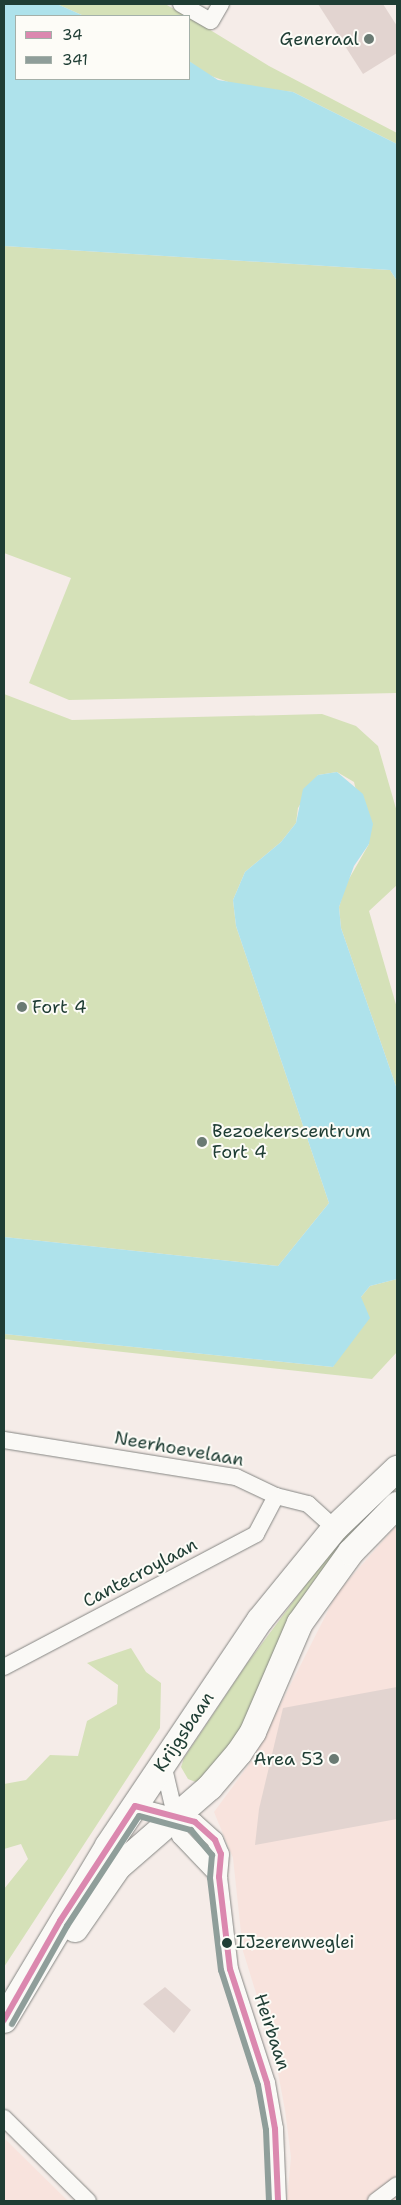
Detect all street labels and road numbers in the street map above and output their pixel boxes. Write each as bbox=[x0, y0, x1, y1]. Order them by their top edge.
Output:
street label: Neerhoevelaan bbox=[113, 1427, 245, 1471]
street label: Cantecroylaan bbox=[79, 1534, 201, 1612]
street label: Krijgsbaan bbox=[149, 1688, 219, 1776]
street label: Heirbaan bbox=[249, 1991, 295, 2073]

